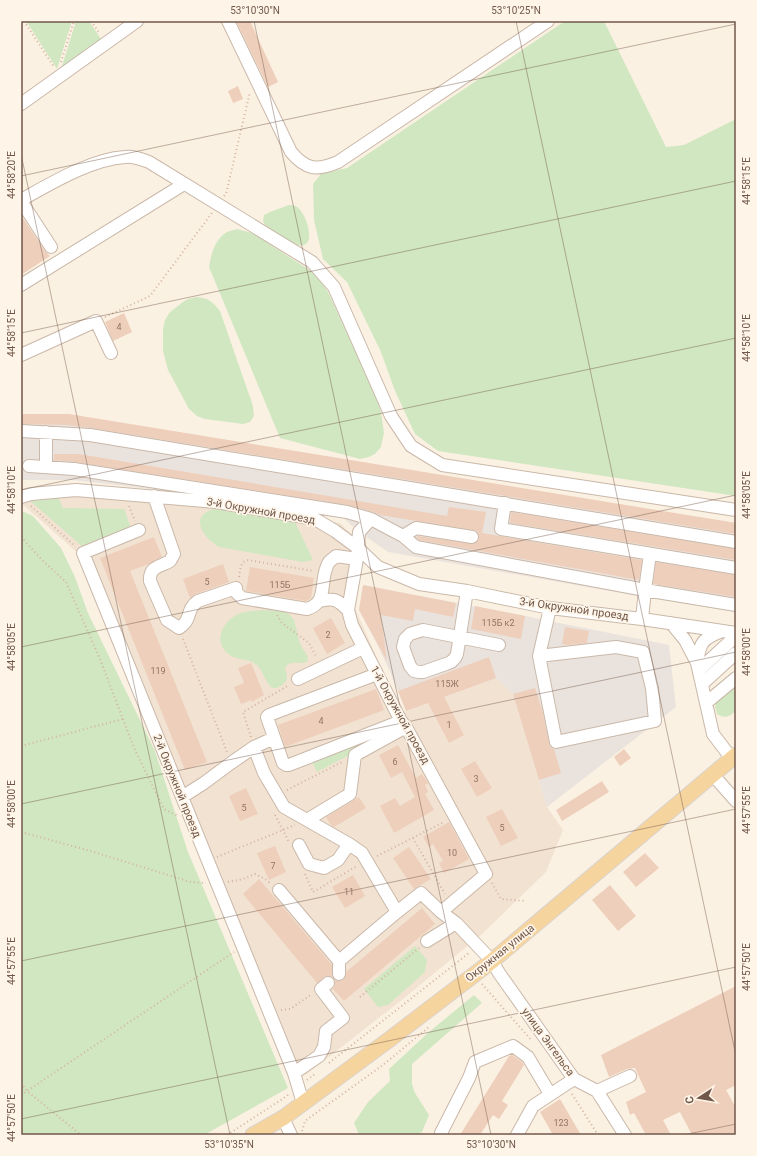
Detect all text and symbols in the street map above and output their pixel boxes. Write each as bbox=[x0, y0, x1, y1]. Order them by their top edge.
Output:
text: 53°10'30"N bbox=[230, 5, 280, 16]
text: 53°10'25"N bbox=[491, 5, 541, 16]
text: 44°58'20"E bbox=[6, 151, 17, 199]
text: 44°58'15"E bbox=[741, 157, 752, 205]
text: 44°58'15"E bbox=[6, 309, 17, 357]
text: 44°58'10"E bbox=[741, 314, 752, 362]
house number: 4 bbox=[116, 322, 122, 332]
text: 44°58'10"E bbox=[6, 466, 17, 514]
text: 44°58'05"E bbox=[741, 471, 752, 519]
street label: 3-й Окружной проезд bbox=[206, 495, 317, 527]
house number: 5 bbox=[204, 577, 210, 587]
house number: 115Б bbox=[270, 580, 291, 590]
street label: 3-й Окружной проезд bbox=[519, 595, 630, 623]
house number: 115Б к2 bbox=[481, 618, 515, 628]
text: 44°58'05"E bbox=[6, 623, 17, 671]
text: 44°58'00"E bbox=[741, 628, 752, 676]
house number: 2 bbox=[325, 630, 331, 640]
street label: 1-й Окружной проезд bbox=[368, 664, 433, 767]
house number: 119 bbox=[150, 666, 166, 676]
house number: 115Ж bbox=[435, 679, 460, 689]
house number: 4 bbox=[318, 716, 324, 726]
house number: 1 bbox=[446, 720, 452, 730]
street label: 2-й Окружной проезд bbox=[150, 733, 204, 840]
house number: 6 bbox=[392, 757, 398, 767]
house number: 3 bbox=[473, 774, 479, 784]
text: 44°58'00"E bbox=[6, 780, 17, 828]
text: 44°57'55"E bbox=[741, 786, 752, 834]
house number: 5 bbox=[241, 803, 247, 813]
house number: 5 bbox=[499, 823, 505, 833]
house number: 10 bbox=[447, 848, 457, 858]
house number: 7 bbox=[270, 861, 276, 871]
house number: 11 bbox=[344, 887, 354, 897]
street label: Окружная улица bbox=[463, 921, 537, 985]
text: 44°57'55"E bbox=[6, 937, 17, 985]
text: 44°57'50"E bbox=[741, 943, 752, 991]
street label: улица Энгельса bbox=[519, 1005, 577, 1079]
north arrow bbox=[679, 1078, 719, 1118]
text: 44°57'50"E bbox=[6, 1094, 17, 1142]
text: С bbox=[683, 1095, 697, 1105]
house number: 123 bbox=[553, 1118, 569, 1128]
text: 53°10'35"N bbox=[204, 1139, 254, 1150]
text: 53°10'30"N bbox=[466, 1139, 516, 1150]

